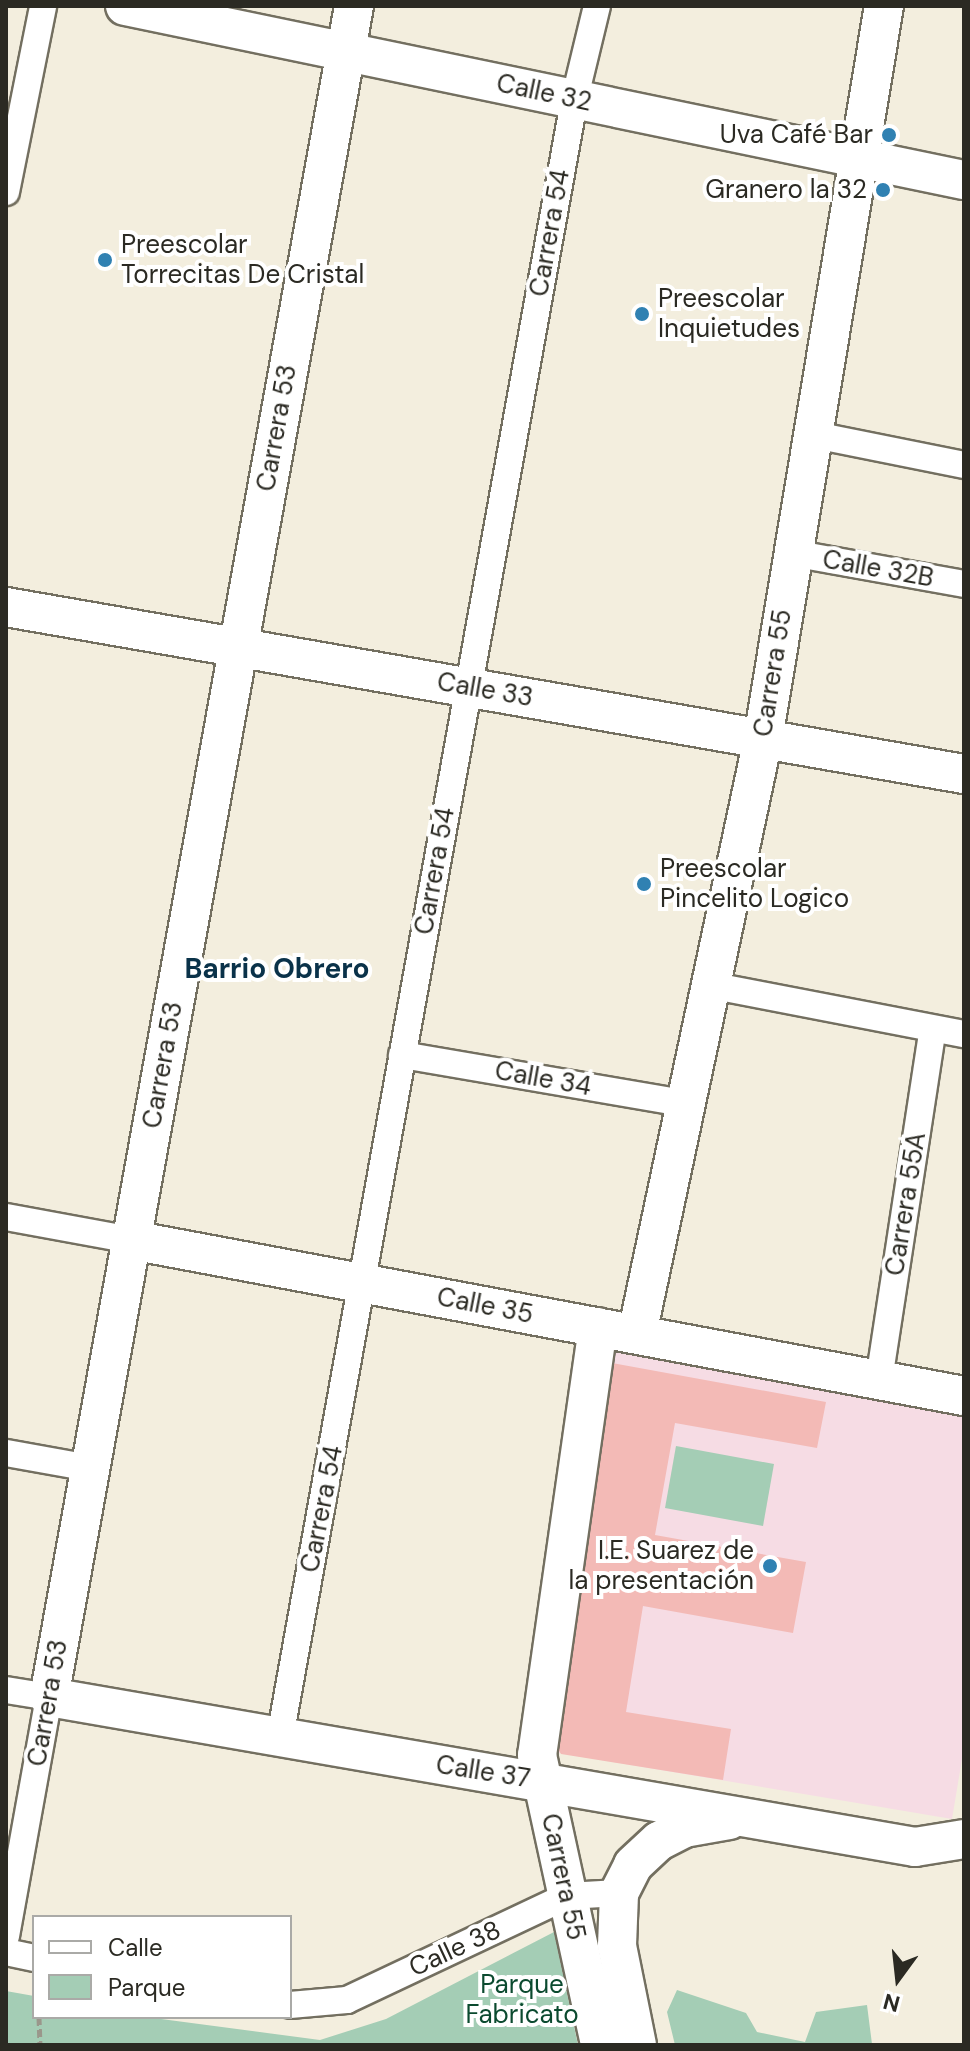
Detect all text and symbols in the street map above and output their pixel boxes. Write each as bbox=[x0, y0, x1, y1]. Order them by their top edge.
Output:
street label: Calle 32 bbox=[494, 68, 594, 118]
place label: Uva Café Bar bbox=[720, 119, 873, 151]
marker: Uva Café Bar bbox=[880, 126, 898, 144]
street label: Carrera 54 bbox=[523, 167, 577, 299]
place label: Granero la 32 bbox=[705, 174, 867, 206]
marker: Granero la 32 bbox=[874, 181, 892, 199]
place label: Preescolar Torrecitas De Cristal bbox=[121, 229, 364, 290]
marker: Preescolar Torrecitas De Cristal bbox=[96, 251, 114, 269]
place label: Preescolar Inquietudes bbox=[658, 283, 800, 344]
marker: Preescolar Inquietudes bbox=[633, 305, 651, 323]
street label: Carrera 53 bbox=[251, 362, 303, 494]
street label: Calle 32B bbox=[820, 544, 936, 594]
street label: Carrera 55 bbox=[748, 607, 798, 739]
street label: Calle 33 bbox=[435, 666, 535, 714]
street label: Carrera 54 bbox=[408, 805, 462, 937]
place label: Preescolar Pincelito Logico bbox=[660, 853, 849, 914]
marker: Preescolar Pincelito Logico bbox=[635, 875, 653, 893]
district label: Barrio Obrero bbox=[184, 952, 370, 986]
street label: Carrera 53 bbox=[137, 999, 189, 1131]
street label: Calle 34 bbox=[492, 1055, 594, 1103]
street label: Carrera 55A bbox=[879, 1130, 933, 1278]
street label: Calle 35 bbox=[434, 1281, 536, 1331]
street label: Carrera 54 bbox=[294, 1443, 350, 1575]
place label: I.E. Suarez de la presentación bbox=[568, 1535, 754, 1596]
marker: I.E. Suarez de la presentación bbox=[761, 1557, 779, 1575]
street label: Carrera 53 bbox=[22, 1637, 74, 1769]
street label: Calle 37 bbox=[434, 1749, 532, 1795]
street label: Carrera 55 bbox=[534, 1811, 592, 1943]
street label: Calle 38 bbox=[404, 1914, 506, 1984]
legend bbox=[32, 1915, 292, 2019]
text: Calle bbox=[108, 1932, 163, 1963]
north arrow bbox=[858, 1939, 938, 2019]
park label: Parque Fabricato bbox=[465, 1969, 579, 2030]
text: Parque bbox=[108, 1972, 185, 2003]
text: N bbox=[880, 1987, 903, 2019]

